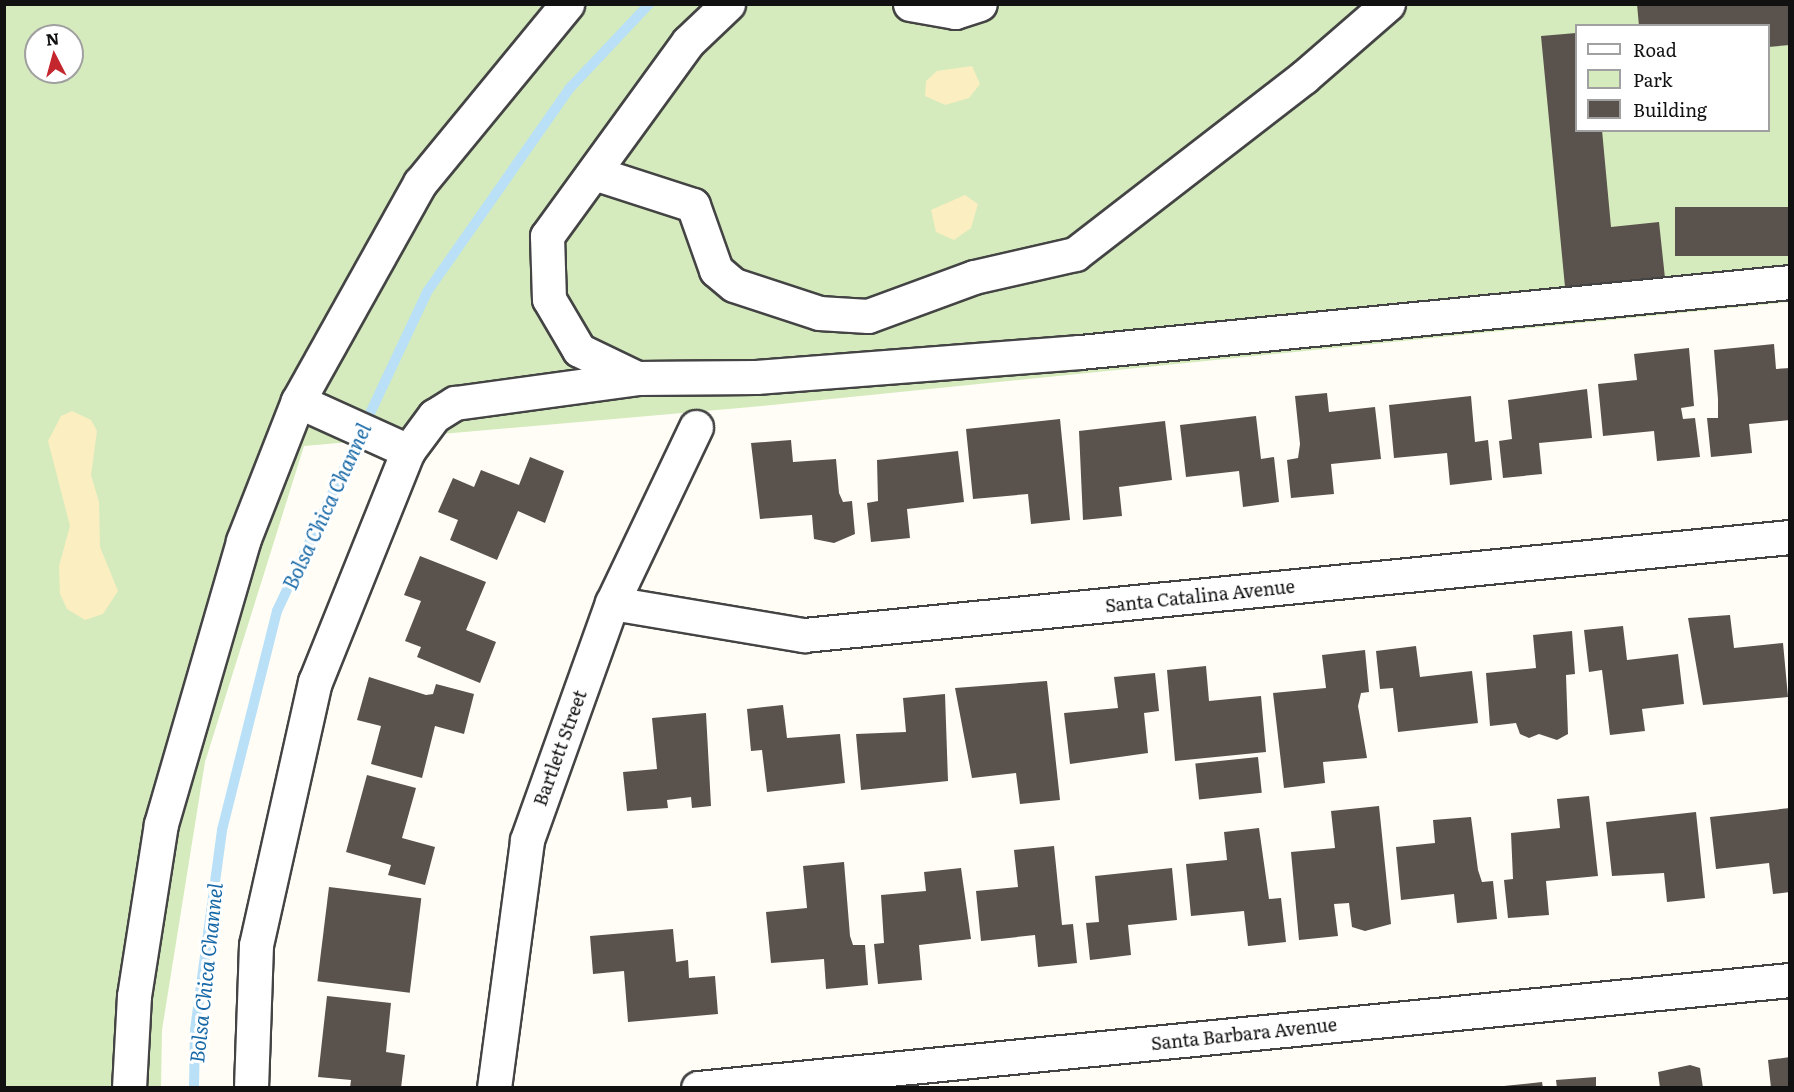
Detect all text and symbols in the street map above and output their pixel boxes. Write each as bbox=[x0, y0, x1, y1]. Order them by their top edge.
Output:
north arrow bbox=[24, 24, 84, 84]
legend bbox=[1575, 24, 1770, 132]
text: N bbox=[44, 25, 60, 51]
text: Road bbox=[1633, 36, 1677, 63]
text: Park bbox=[1633, 66, 1672, 93]
text: Building bbox=[1633, 96, 1707, 123]
water label: Bolsa Chica Channel bbox=[277, 419, 375, 593]
street label: Santa Catalina Avenue bbox=[1104, 575, 1296, 617]
street label: Bartlett Street bbox=[529, 687, 591, 809]
water label: Bolsa Chica Channel bbox=[184, 882, 226, 1064]
street label: Santa Barbara Avenue bbox=[1150, 1013, 1338, 1055]

